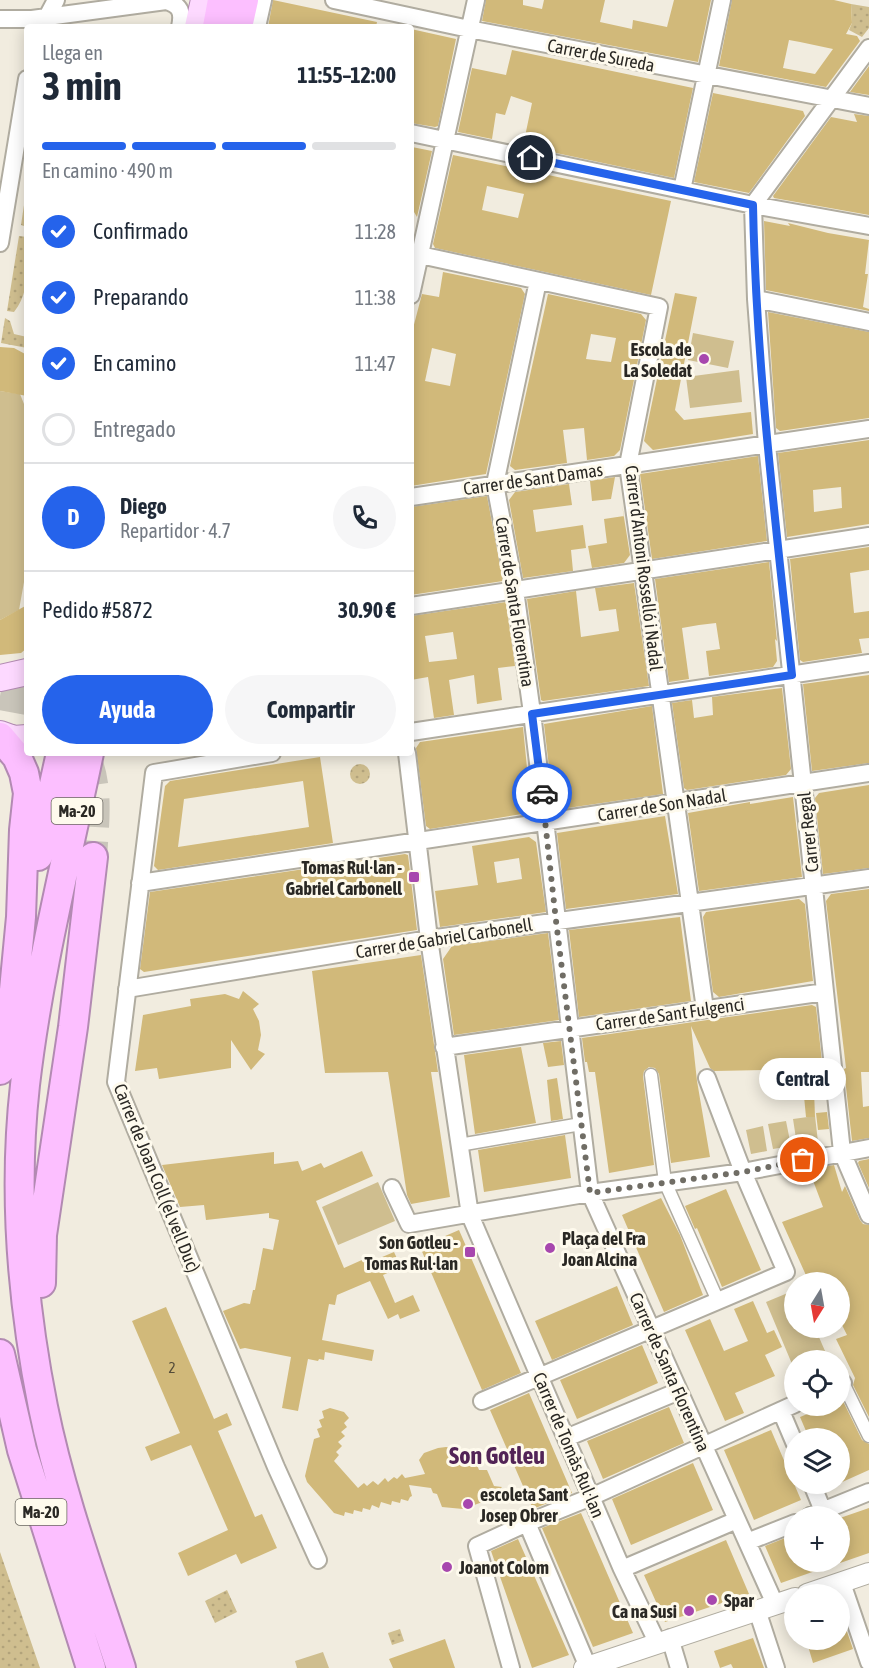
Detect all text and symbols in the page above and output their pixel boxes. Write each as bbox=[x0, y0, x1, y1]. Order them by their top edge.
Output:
street label: Carrer de Sureda bbox=[546, 34, 656, 76]
text: Llega en bbox=[42, 41, 103, 64]
text: 11:55–12:00 bbox=[297, 62, 396, 88]
text: 3 min bbox=[42, 64, 122, 108]
pin bbox=[505, 132, 556, 183]
icon: home bbox=[514, 141, 547, 174]
text: En camino · 490 m bbox=[42, 159, 173, 182]
icon: check bbox=[42, 215, 75, 248]
text: Confirmado bbox=[93, 218, 188, 244]
text: 11:28 bbox=[355, 220, 396, 243]
icon: check bbox=[42, 281, 75, 314]
text: Preparando bbox=[93, 284, 189, 310]
text: 11:38 bbox=[355, 286, 396, 309]
place label: Escola de La Soledat bbox=[623, 339, 693, 381]
icon: check bbox=[42, 347, 75, 380]
text: En camino bbox=[93, 350, 176, 376]
text: 11:47 bbox=[355, 352, 396, 375]
marker: Escola de La Soledat bbox=[697, 352, 711, 366]
text: Entregado bbox=[93, 416, 176, 442]
street label: Carrer de Sant Damas bbox=[462, 459, 604, 499]
street label: Carrer d'Antoni Rosselló i Nadal bbox=[621, 464, 667, 672]
button: phone bbox=[333, 486, 396, 549]
text: Diego bbox=[120, 493, 167, 519]
text: D bbox=[67, 504, 80, 530]
street label: Carrer de Santa Florentina bbox=[491, 516, 539, 688]
text: Repartidor · 4.7 bbox=[120, 519, 231, 542]
text: Pedido #5872 bbox=[42, 597, 153, 623]
text: 30.90 € bbox=[338, 597, 396, 623]
button: Ayuda bbox=[42, 675, 213, 744]
button: Compartir bbox=[225, 675, 396, 744]
courier bbox=[512, 763, 572, 823]
icon: car bbox=[526, 777, 559, 810]
street label: Carrer de Son Nadal bbox=[596, 784, 728, 826]
street label: Carrer Regal bbox=[793, 791, 823, 873]
road number: Ma-20 bbox=[52, 798, 103, 824]
place label: Tomas Rul·lan - Gabriel Carbonell bbox=[285, 857, 402, 899]
marker: Tomas Rul·lan - Gabriel Carbonell bbox=[407, 870, 421, 884]
street label: Carrer de Gabriel Carbonell bbox=[354, 914, 534, 962]
street label: Carrer de Sant Fulgenci bbox=[594, 993, 746, 1035]
callout: Central bbox=[760, 1058, 846, 1100]
text: Central bbox=[776, 1067, 829, 1090]
street label: Carrer de Joan Coll (el vell Duc) bbox=[110, 1081, 204, 1275]
pin bbox=[777, 1134, 828, 1185]
icon: bag bbox=[786, 1143, 819, 1176]
place label: Plaça del Fra Joan Alcina bbox=[561, 1228, 646, 1270]
place label: Son Gotleu - Tomas Rul·lan bbox=[364, 1232, 458, 1274]
marker: Plaça del Fra Joan Alcina bbox=[543, 1241, 557, 1255]
marker: Son Gotleu - Tomas Rul·lan bbox=[463, 1245, 477, 1259]
north arrow bbox=[784, 1272, 850, 1338]
map controls bbox=[784, 1272, 850, 1650]
street label: Carrer de Santa Florentina bbox=[625, 1289, 715, 1455]
button: locate bbox=[784, 1350, 850, 1416]
house number: 2 bbox=[168, 1359, 176, 1376]
street label: Carrer de Tomàs Rul·lan bbox=[529, 1369, 609, 1521]
button: layers bbox=[784, 1428, 850, 1494]
district label: Son Gotleu bbox=[449, 1442, 545, 1469]
place label: escoleta Sant Josep Obrer bbox=[479, 1484, 569, 1526]
marker: escoleta Sant Josep Obrer bbox=[461, 1497, 475, 1511]
road number: Ma-20 bbox=[15, 1499, 66, 1525]
button: + bbox=[784, 1506, 850, 1572]
place label: Joanot Colom bbox=[458, 1557, 549, 1578]
marker: Joanot Colom bbox=[440, 1560, 454, 1574]
button: − bbox=[784, 1584, 850, 1650]
place label: Spar bbox=[724, 1590, 754, 1611]
marker: Spar bbox=[705, 1593, 719, 1607]
place label: Ca na Susi bbox=[612, 1601, 677, 1622]
marker: Ca na Susi bbox=[682, 1604, 696, 1618]

